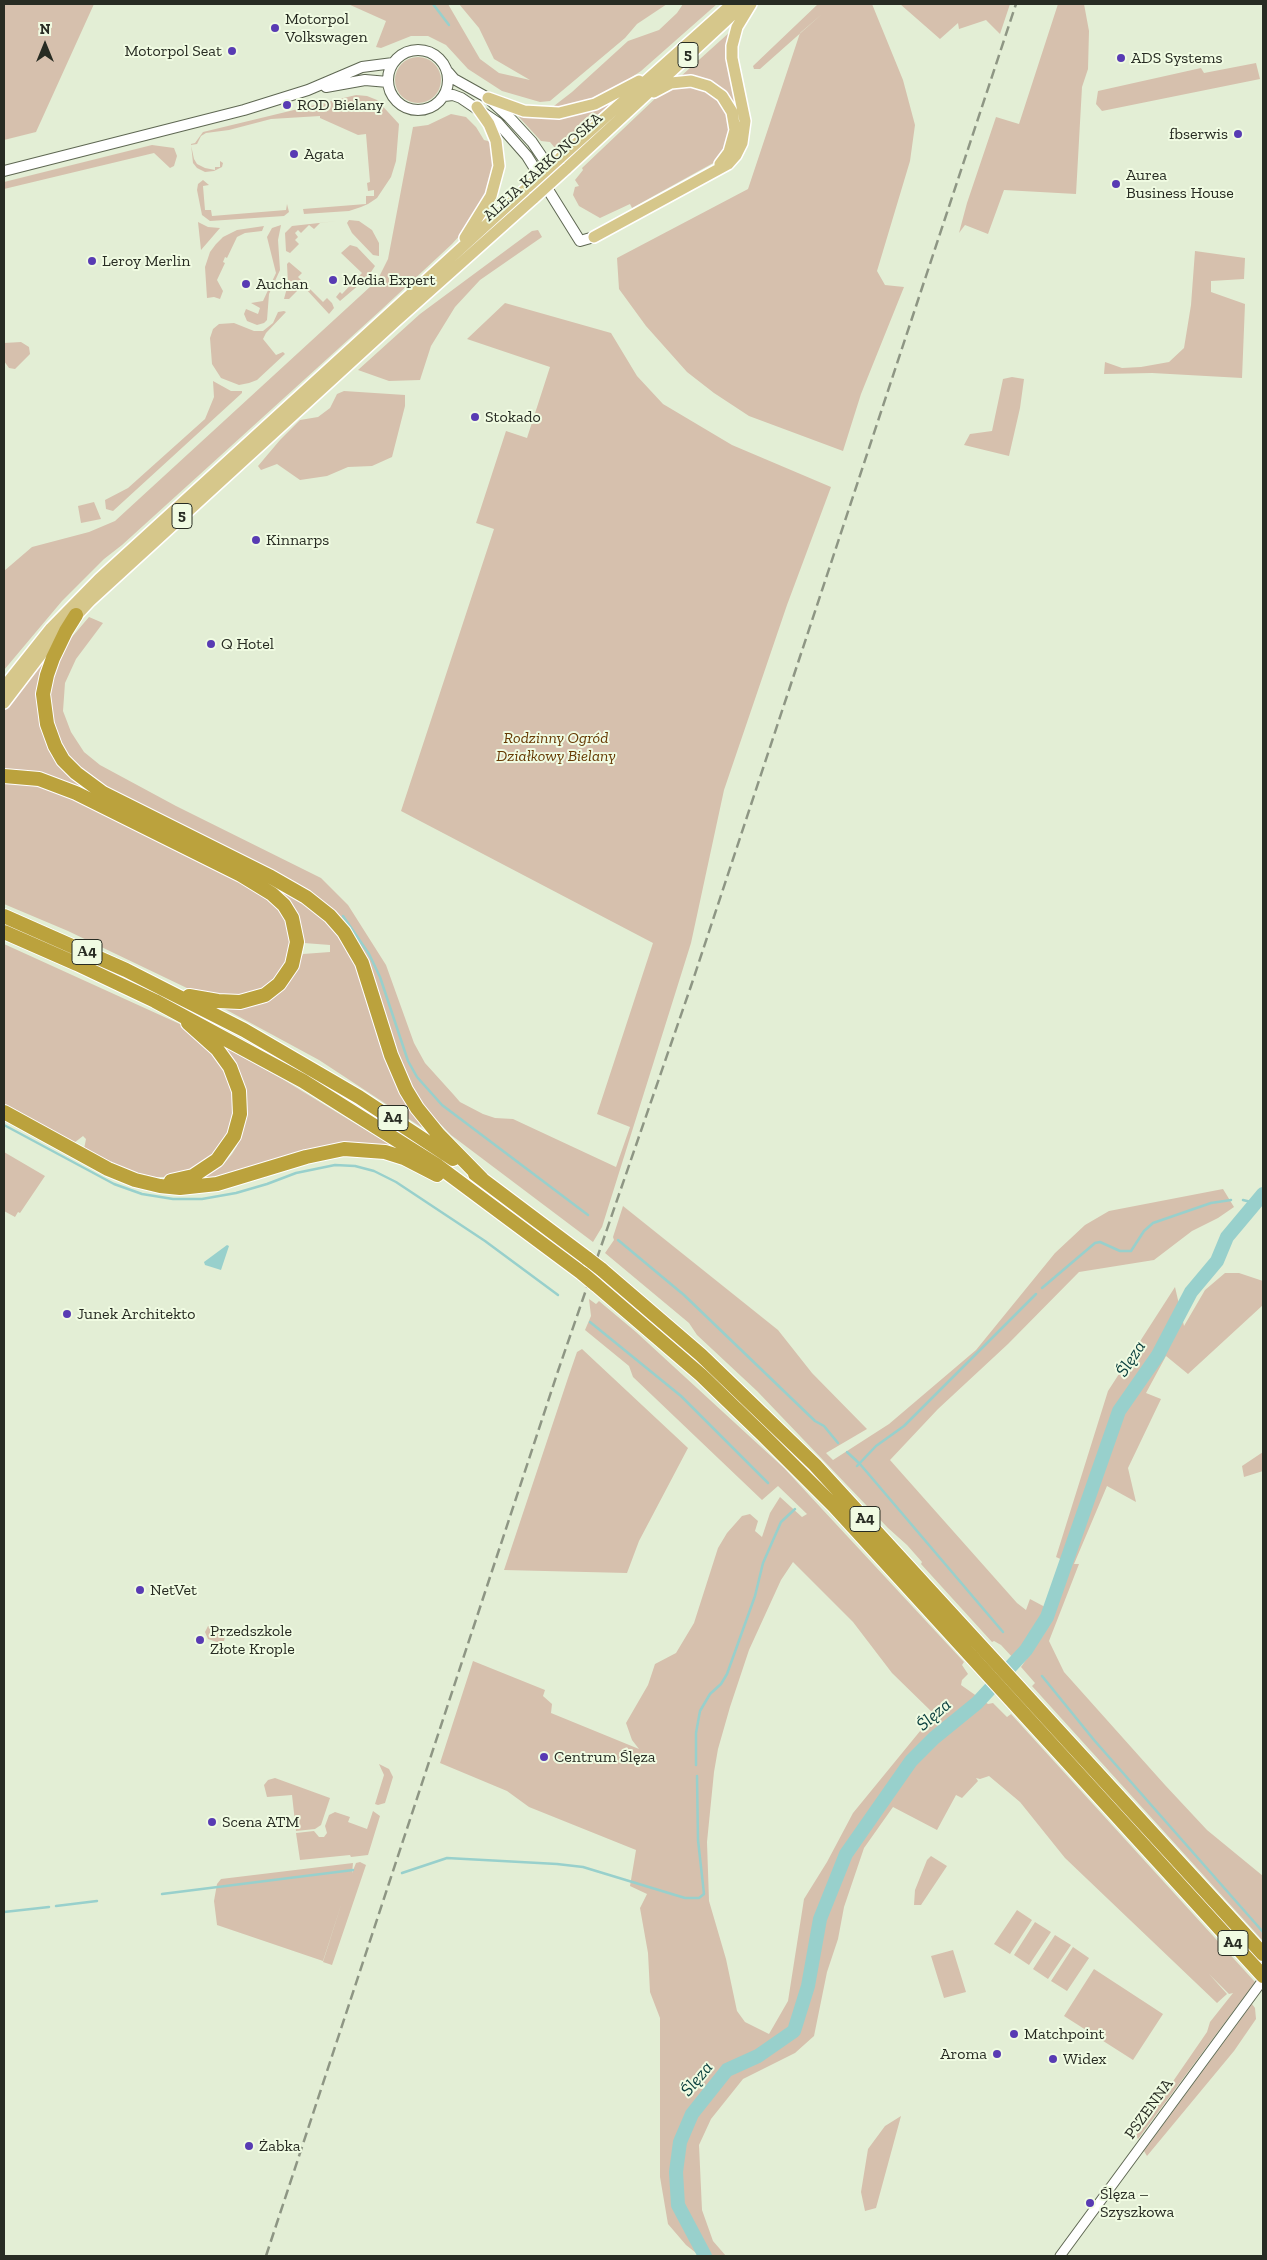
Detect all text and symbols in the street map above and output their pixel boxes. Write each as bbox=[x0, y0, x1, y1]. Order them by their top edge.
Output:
place label: Motorpol Volkswagen bbox=[285, 9, 368, 47]
north arrow bbox=[20, 20, 70, 70]
text: N bbox=[40, 21, 50, 38]
marker: Motorpol Volkswagen bbox=[269, 22, 281, 34]
place label: Motorpol Seat bbox=[125, 41, 222, 61]
road number: 5 bbox=[678, 42, 698, 68]
marker: Motorpol Seat bbox=[226, 45, 238, 57]
place label: ADS Systems bbox=[1131, 48, 1222, 68]
marker: ADS Systems bbox=[1115, 52, 1127, 64]
place label: ROD Bielany bbox=[297, 95, 384, 115]
marker: ROD Bielany bbox=[281, 99, 293, 111]
street label: ALEJA KARKONOSKA bbox=[480, 109, 606, 225]
place label: fbserwis bbox=[1169, 124, 1228, 144]
marker: fbserwis bbox=[1232, 128, 1244, 140]
place label: Agata bbox=[304, 144, 344, 164]
marker: Agata bbox=[288, 148, 300, 160]
place label: Aurea Business House bbox=[1126, 165, 1234, 203]
marker: Aurea Business House bbox=[1110, 178, 1122, 190]
place label: Leroy Merlin bbox=[102, 251, 191, 271]
marker: Leroy Merlin bbox=[86, 255, 98, 267]
place label: Media Expert bbox=[343, 270, 435, 290]
place label: Auchan bbox=[256, 274, 308, 294]
marker: Media Expert bbox=[327, 274, 339, 286]
marker: Auchan bbox=[240, 278, 252, 290]
place label: Stokado bbox=[485, 407, 541, 427]
marker: Stokado bbox=[469, 411, 481, 423]
road number: 5 bbox=[172, 504, 192, 528]
place label: Kinnarps bbox=[266, 530, 329, 550]
marker: Kinnarps bbox=[250, 534, 262, 546]
place label: Q Hotel bbox=[221, 634, 274, 654]
marker: Q Hotel bbox=[205, 638, 217, 650]
park label: Rodzinny Ogród Działkowy Bielany bbox=[496, 728, 616, 766]
road number: А4 bbox=[72, 940, 102, 964]
road number: A4 bbox=[378, 1106, 408, 1130]
place label: Junek Architekto bbox=[77, 1304, 195, 1324]
marker: Junek Architekto bbox=[61, 1308, 73, 1320]
water label: Ślęza bbox=[1111, 1337, 1151, 1381]
road number: A4 bbox=[850, 1506, 880, 1532]
place label: NetVet bbox=[150, 1580, 197, 1600]
marker: NetVet bbox=[134, 1584, 146, 1596]
place label: Przedszkole Złote Krople bbox=[210, 1621, 295, 1659]
marker: Przedszkole Złote Krople bbox=[194, 1634, 206, 1646]
water label: Ślęza bbox=[912, 1694, 956, 1736]
place label: Centrum Ślęza bbox=[554, 1747, 656, 1767]
marker: Centrum Ślęza bbox=[538, 1751, 550, 1763]
place label: Scena ATM bbox=[222, 1812, 299, 1832]
marker: Scena ATM bbox=[206, 1816, 218, 1828]
road number: A4 bbox=[1218, 1930, 1248, 1956]
place label: Matchpoint bbox=[1024, 2024, 1105, 2044]
marker: Matchpoint bbox=[1008, 2028, 1020, 2040]
place label: Aroma bbox=[940, 2044, 987, 2064]
marker: Aroma bbox=[991, 2048, 1003, 2060]
place label: Widex bbox=[1063, 2049, 1107, 2069]
marker: Widex bbox=[1047, 2053, 1059, 2065]
water label: Ślęza bbox=[676, 2057, 718, 2101]
street label: PSZENNA bbox=[1121, 2075, 1177, 2143]
place label: Żabka bbox=[259, 2136, 301, 2156]
marker: Żabka bbox=[243, 2140, 255, 2152]
place label: Ślęza – Szyszkowa bbox=[1100, 2184, 1174, 2222]
marker: Ślęza – Szyszkowa bbox=[1084, 2197, 1096, 2209]

